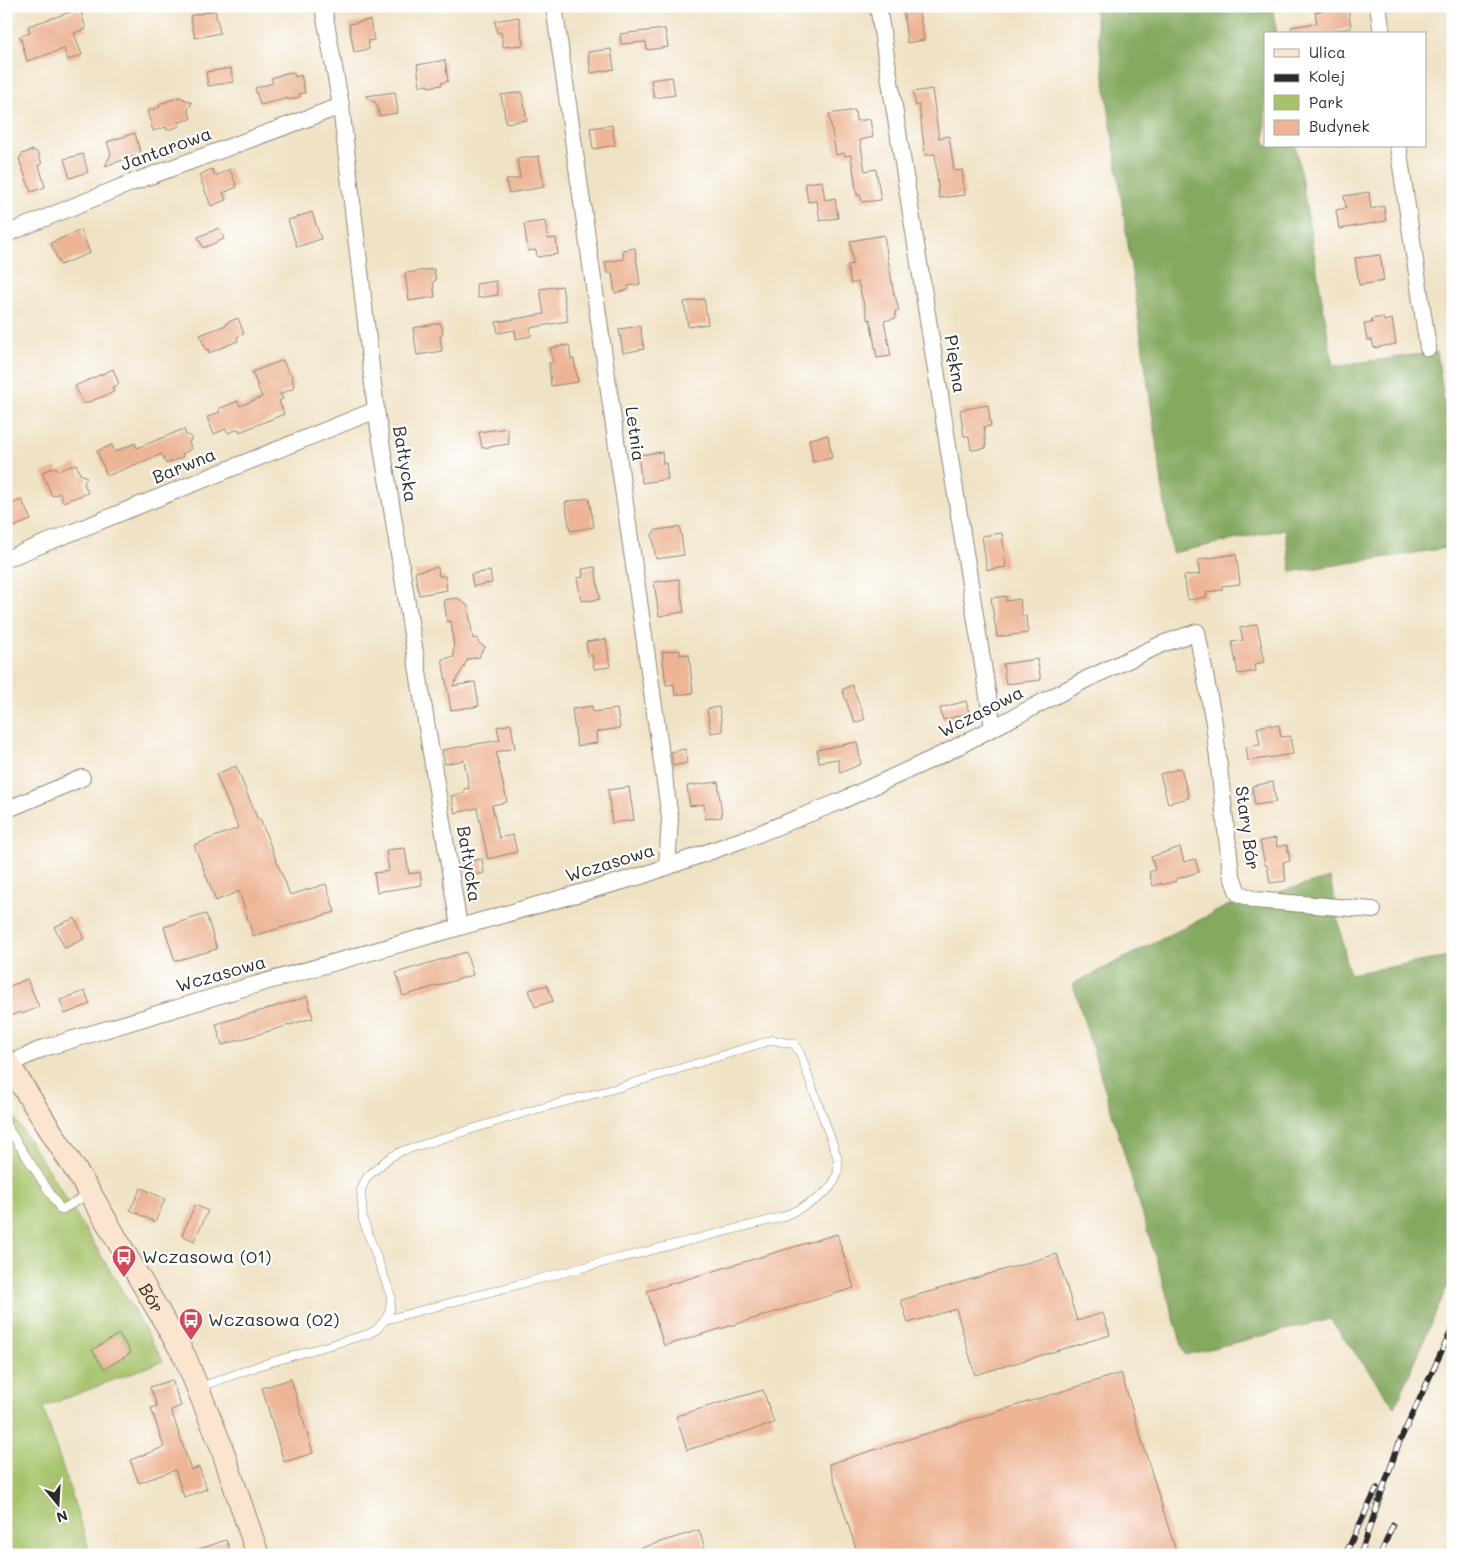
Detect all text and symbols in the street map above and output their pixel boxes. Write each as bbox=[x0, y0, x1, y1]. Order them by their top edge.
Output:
legend bbox=[1264, 32, 1426, 148]
text: Ulica bbox=[1309, 42, 1346, 62]
text: Kolej bbox=[1309, 66, 1345, 86]
text: Park bbox=[1309, 92, 1343, 112]
text: Budynek bbox=[1309, 116, 1369, 136]
street label: Jantarowa bbox=[117, 121, 214, 176]
street label: Piękna bbox=[940, 333, 972, 395]
street label: Letnia bbox=[620, 405, 652, 463]
street label: Bałtycka bbox=[388, 424, 424, 504]
street label: Barwna bbox=[148, 441, 219, 489]
street label: Wczasowa bbox=[934, 679, 1027, 743]
street label: Stary Bór bbox=[1230, 784, 1266, 871]
street label: Bałtycka bbox=[452, 824, 488, 904]
street label: Wczasowa bbox=[562, 837, 657, 887]
street label: Wczasowa bbox=[173, 949, 268, 997]
bus stop icon: Wczasowa (01) bbox=[111, 1244, 137, 1278]
place label: Wczasowa (01) bbox=[142, 1244, 271, 1268]
street label: Bór bbox=[134, 1278, 170, 1317]
bus stop icon: Wczasowa (02) bbox=[178, 1307, 204, 1341]
place label: Wczasowa (02) bbox=[208, 1307, 339, 1331]
north arrow bbox=[32, 1478, 82, 1528]
text: N bbox=[54, 1506, 70, 1528]

